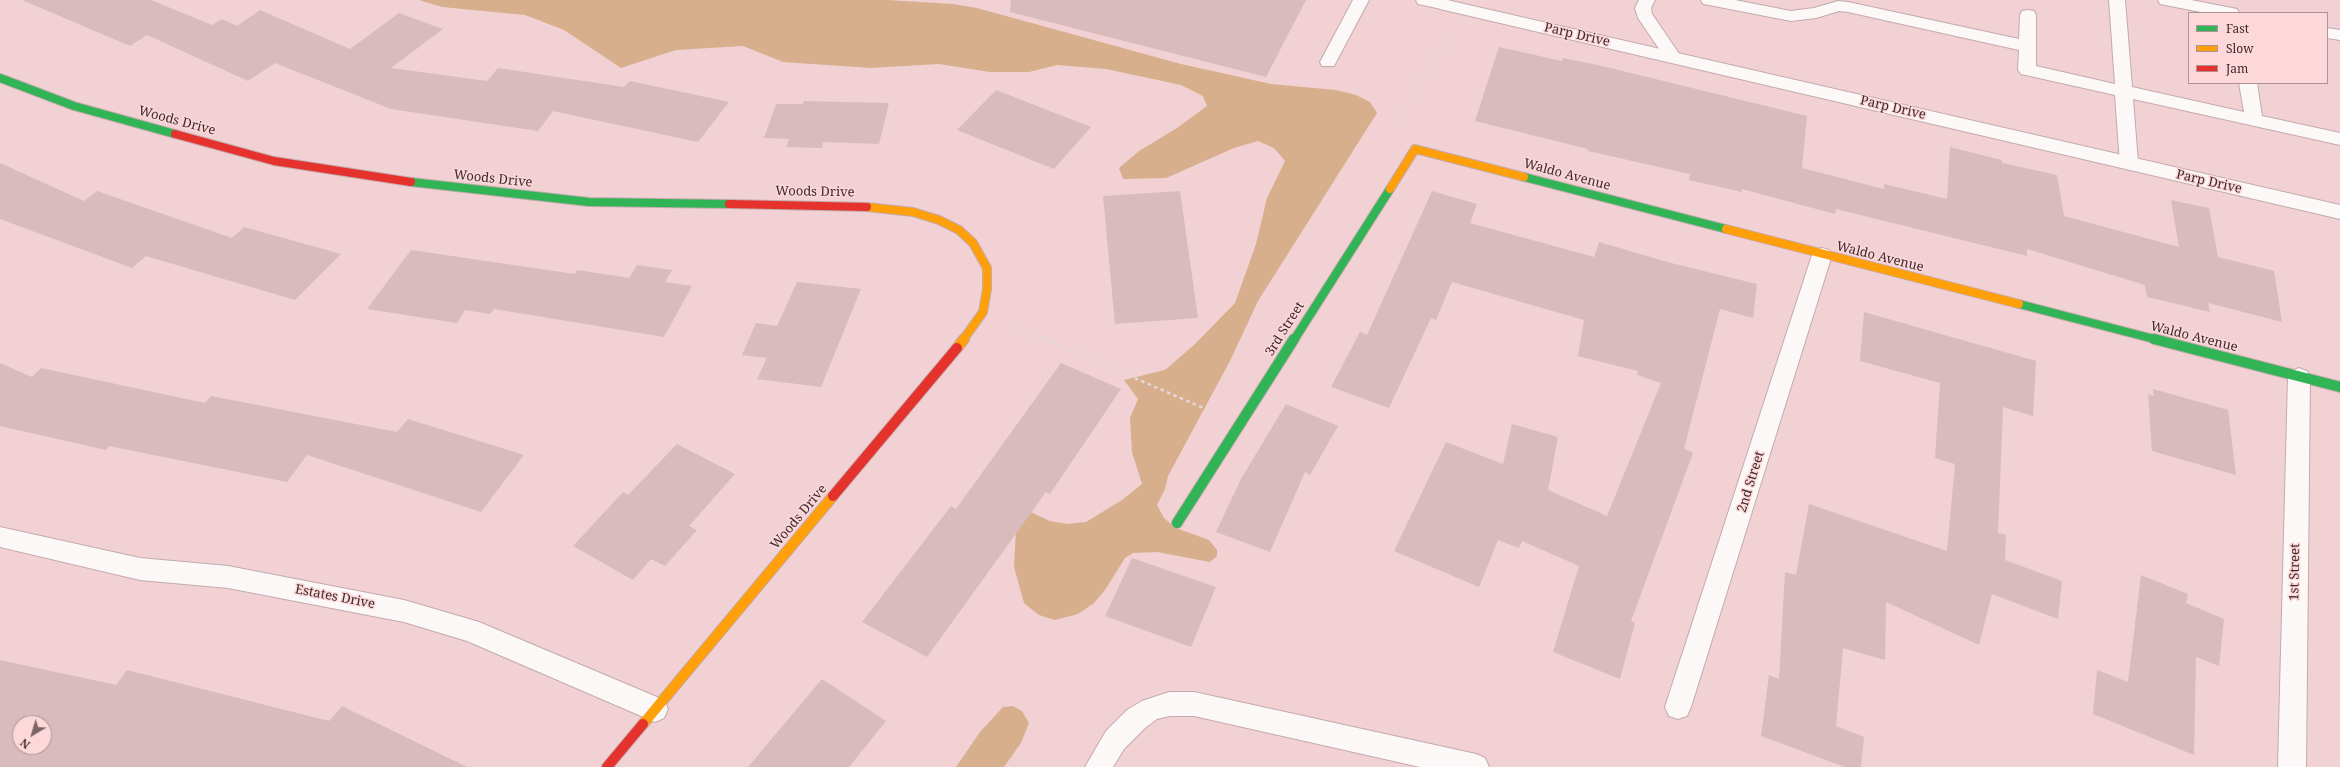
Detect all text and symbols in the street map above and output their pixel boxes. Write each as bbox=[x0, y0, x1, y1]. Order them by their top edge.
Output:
legend bbox=[2188, 12, 2328, 84]
street label: Parp Drive bbox=[1543, 20, 1611, 50]
text: Fast bbox=[2226, 20, 2249, 37]
text: Slow bbox=[2226, 40, 2254, 57]
text: Jam bbox=[2226, 60, 2248, 77]
street label: Parp Drive bbox=[1859, 93, 1927, 123]
street label: Woods Drive bbox=[137, 103, 217, 139]
street label: Waldo Avenue bbox=[1522, 156, 1612, 194]
street label: Woods Drive bbox=[453, 167, 533, 191]
street label: Parp Drive bbox=[2175, 167, 2243, 197]
street label: Woods Drive bbox=[775, 184, 855, 200]
street label: Waldo Avenue bbox=[1835, 239, 1925, 275]
street label: 3rd Street bbox=[1262, 299, 1308, 359]
street label: Waldo Avenue bbox=[2149, 319, 2239, 355]
street label: 2nd Street bbox=[1734, 449, 1768, 515]
street label: Woods Drive bbox=[768, 482, 830, 552]
street label: 1st Street bbox=[2287, 543, 2303, 601]
street label: Estates Drive bbox=[294, 582, 376, 612]
north arrow bbox=[12, 715, 52, 755]
text: N bbox=[17, 735, 33, 753]

